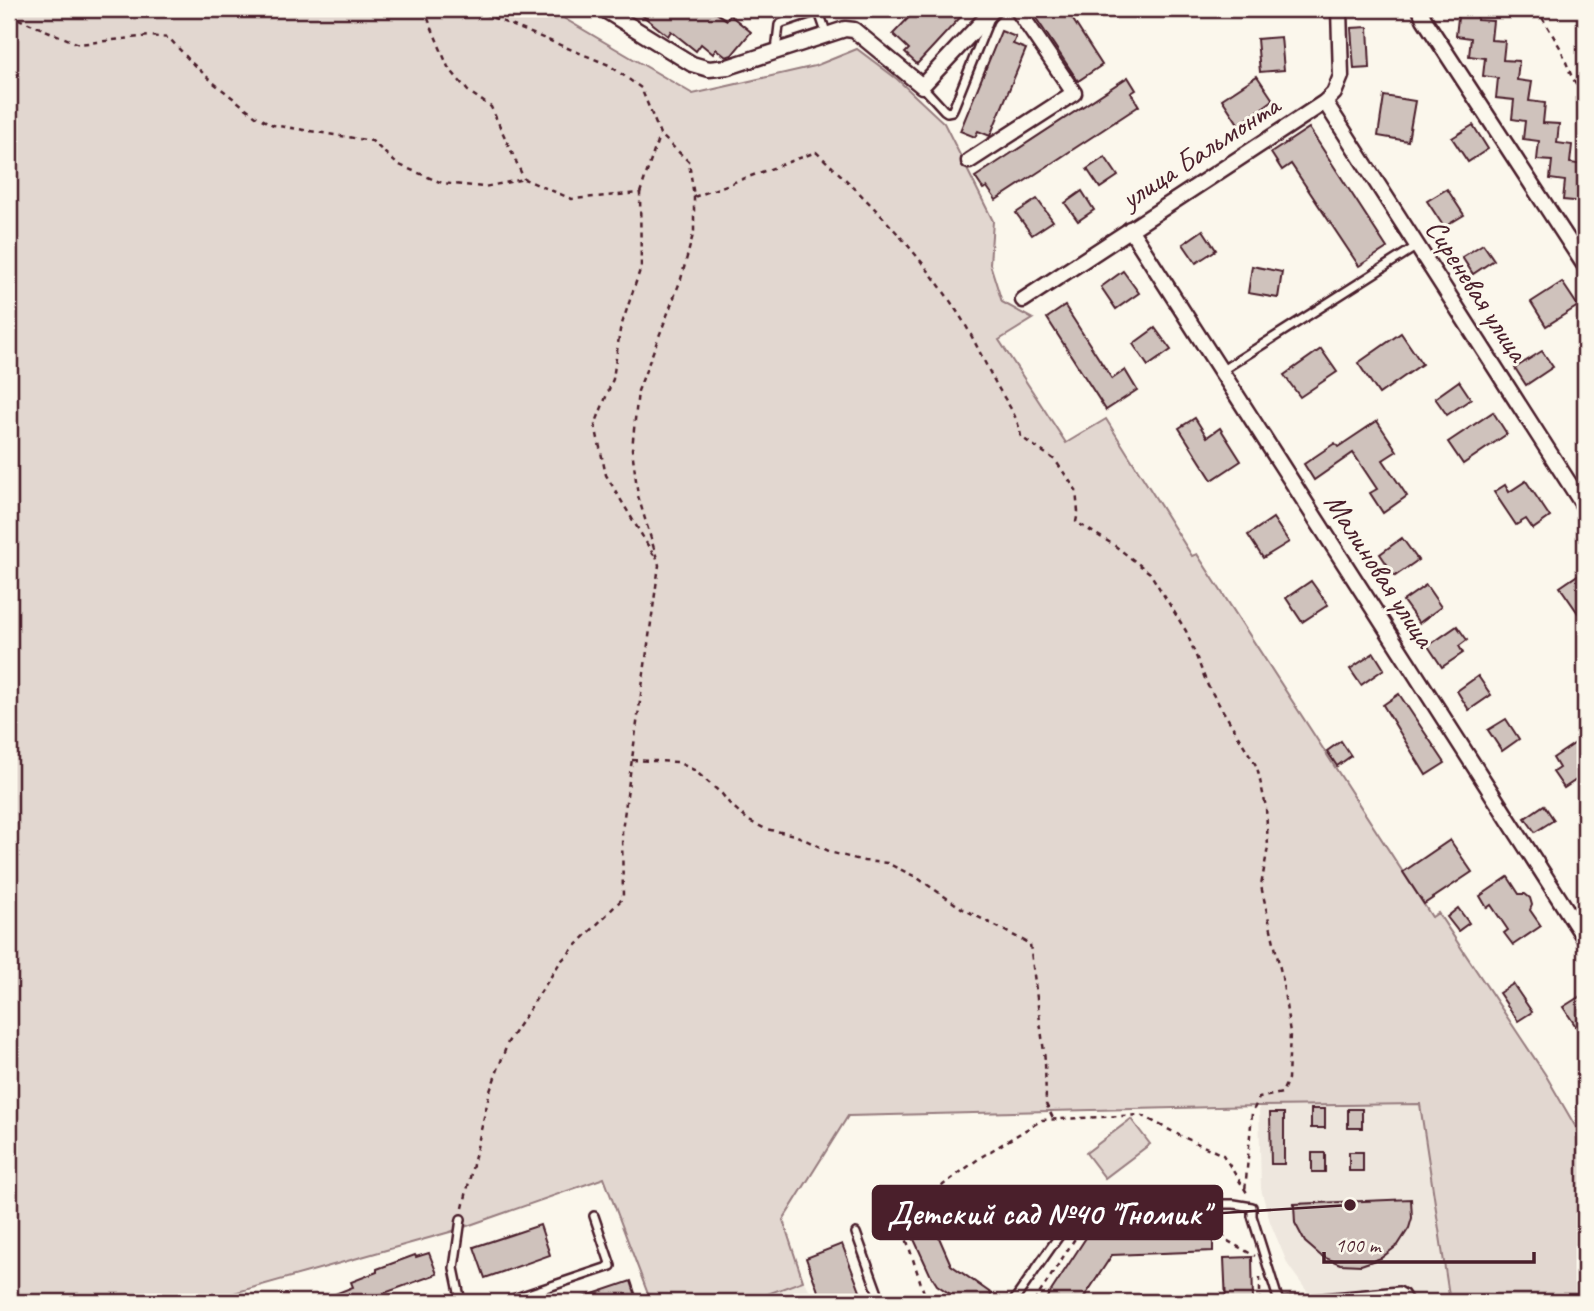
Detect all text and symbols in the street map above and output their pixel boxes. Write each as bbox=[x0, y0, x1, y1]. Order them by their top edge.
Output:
street label: улица Бальмонта bbox=[1112, 85, 1289, 218]
street label: Сиреневая улица bbox=[1417, 212, 1538, 370]
street label: Малиновая улица bbox=[1316, 486, 1445, 656]
callout: Детский сад №40 "Гномик" bbox=[873, 1186, 1222, 1239]
text: Детский сад №40 "Гномик" bbox=[887, 1193, 1216, 1234]
scale bar bbox=[1324, 1220, 1534, 1264]
text: 100 m bbox=[1335, 1232, 1382, 1258]

